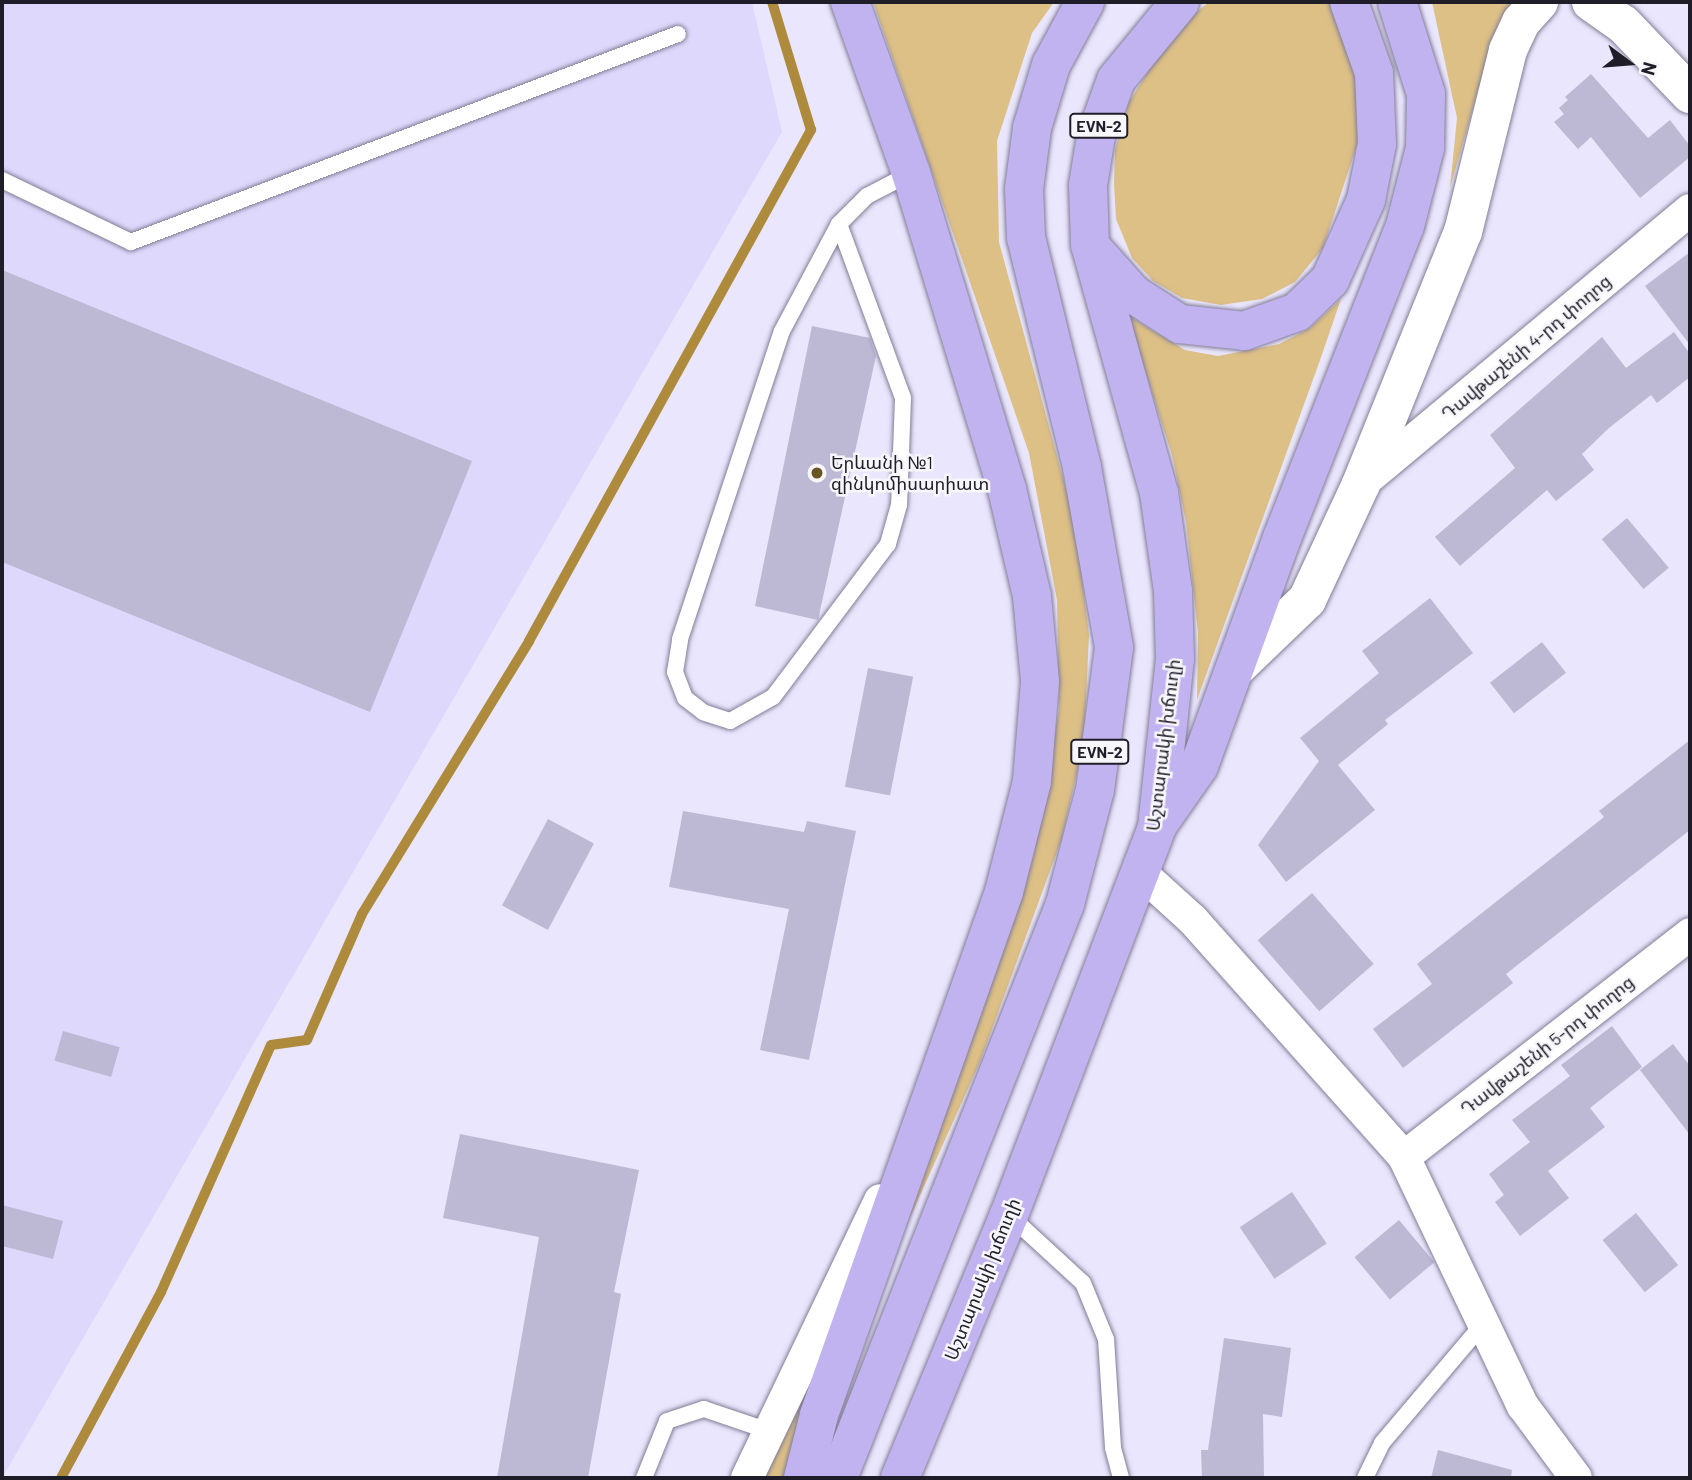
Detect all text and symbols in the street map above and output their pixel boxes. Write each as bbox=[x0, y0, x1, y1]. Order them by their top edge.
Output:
north arrow bbox=[1594, 28, 1664, 98]
text: N bbox=[1637, 60, 1662, 78]
road number: EVN-2 bbox=[1069, 114, 1129, 138]
street label: Դավթաշենի 4-րդ փողոց bbox=[1437, 270, 1615, 424]
place label: Երևանի №1 զինկոմիսարիատ bbox=[831, 452, 989, 494]
marker: Երևանի №1 զինկոմիսարիատ bbox=[809, 465, 825, 481]
street label: Աշտարակի խճուղի bbox=[1142, 658, 1184, 832]
road number: EVN-2 bbox=[1070, 740, 1130, 764]
street label: Դավթաշենի 5-րդ փողոց bbox=[1456, 971, 1638, 1119]
street label: Աշտարակի խճուղի bbox=[940, 1195, 1024, 1363]

